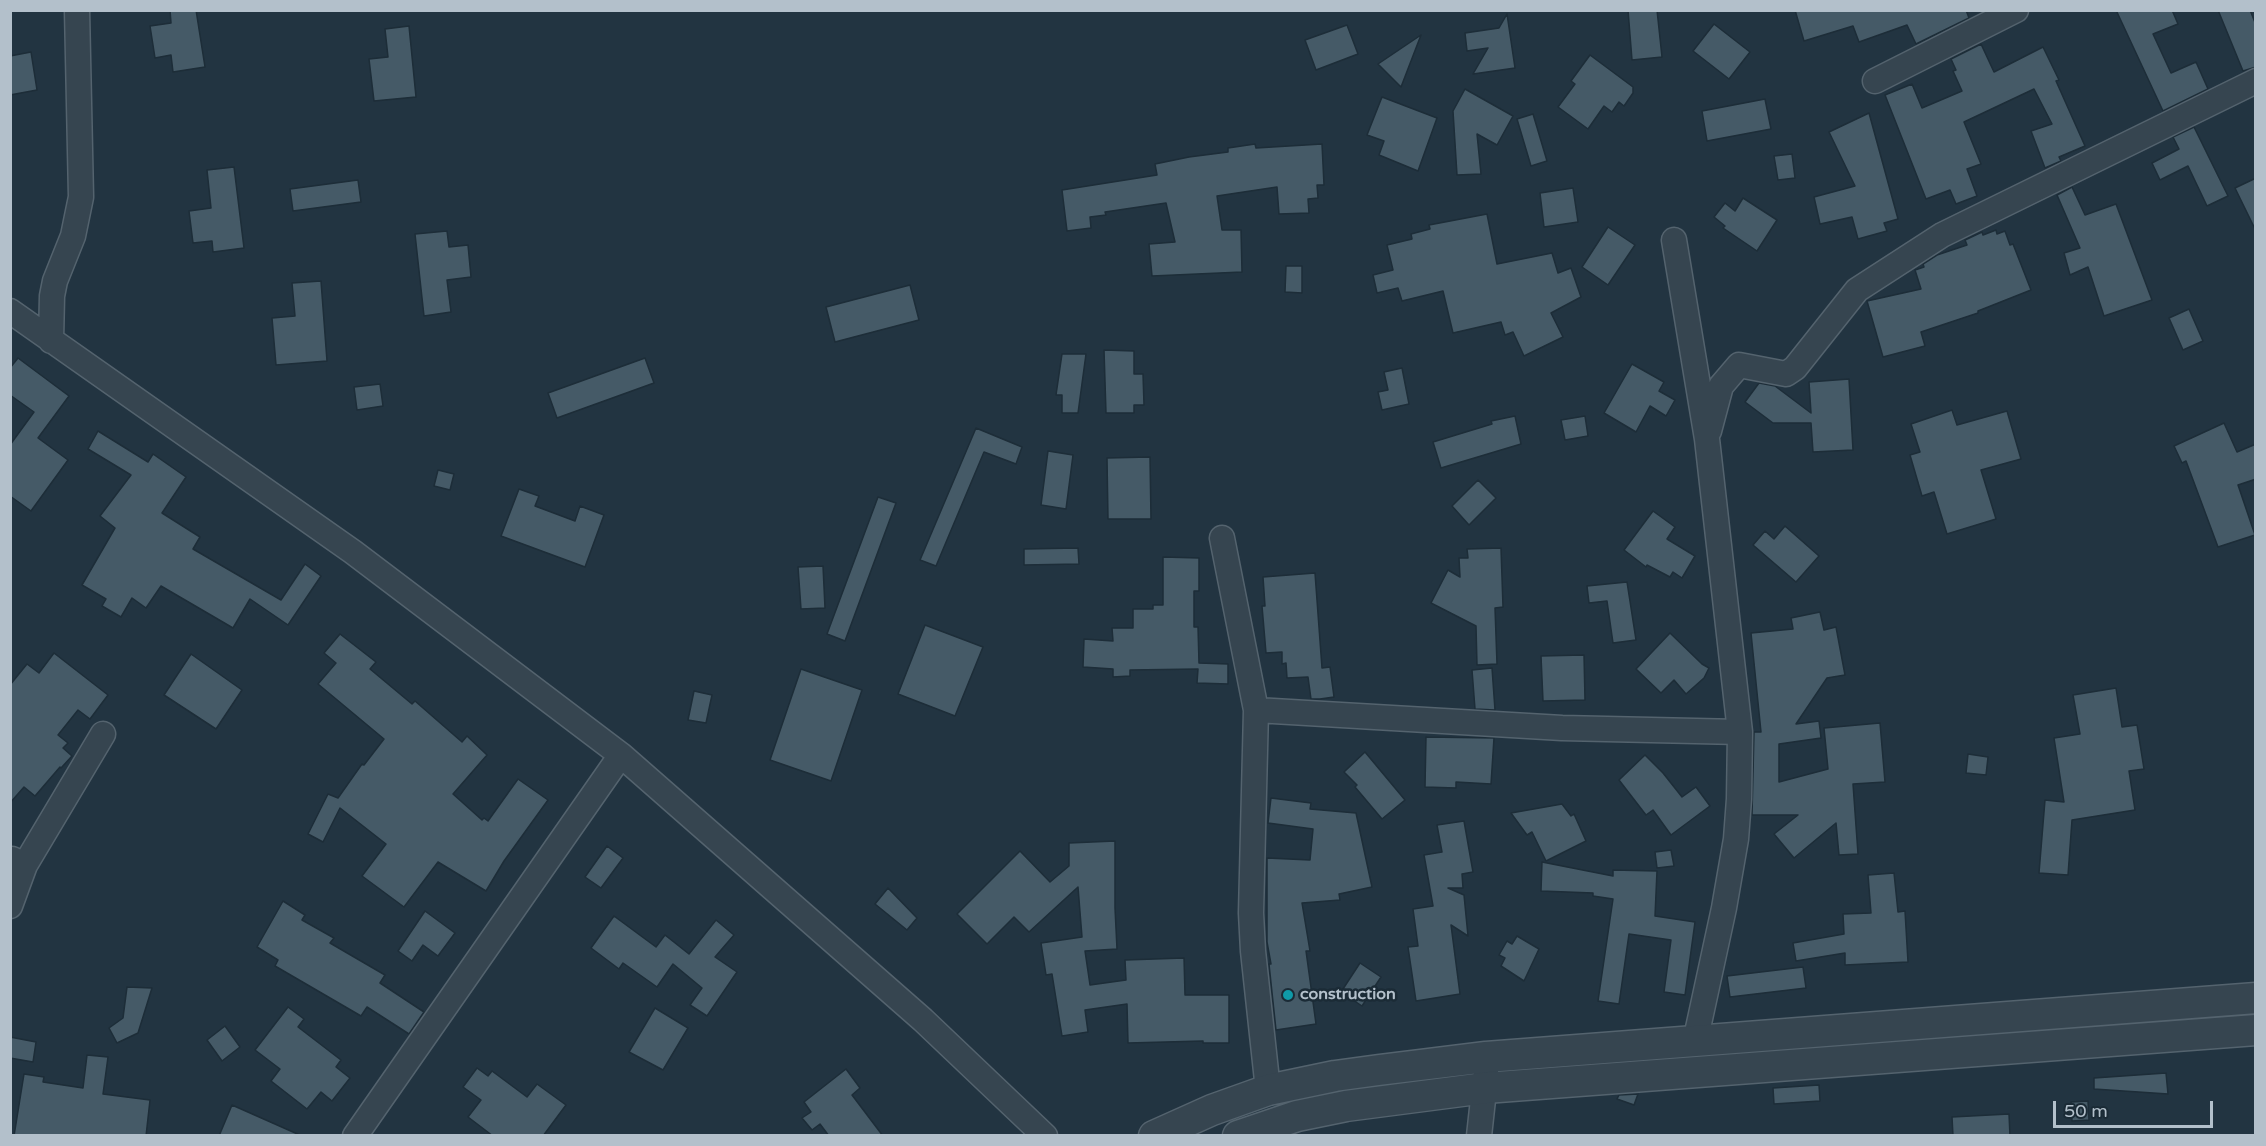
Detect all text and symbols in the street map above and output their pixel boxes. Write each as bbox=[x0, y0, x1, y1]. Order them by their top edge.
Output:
place label: construction bbox=[1300, 985, 1396, 1005]
marker: construction bbox=[1281, 988, 1295, 1002]
scale bar bbox=[2056, 1089, 2216, 1127]
text: 50 m bbox=[2064, 1100, 2108, 1122]

